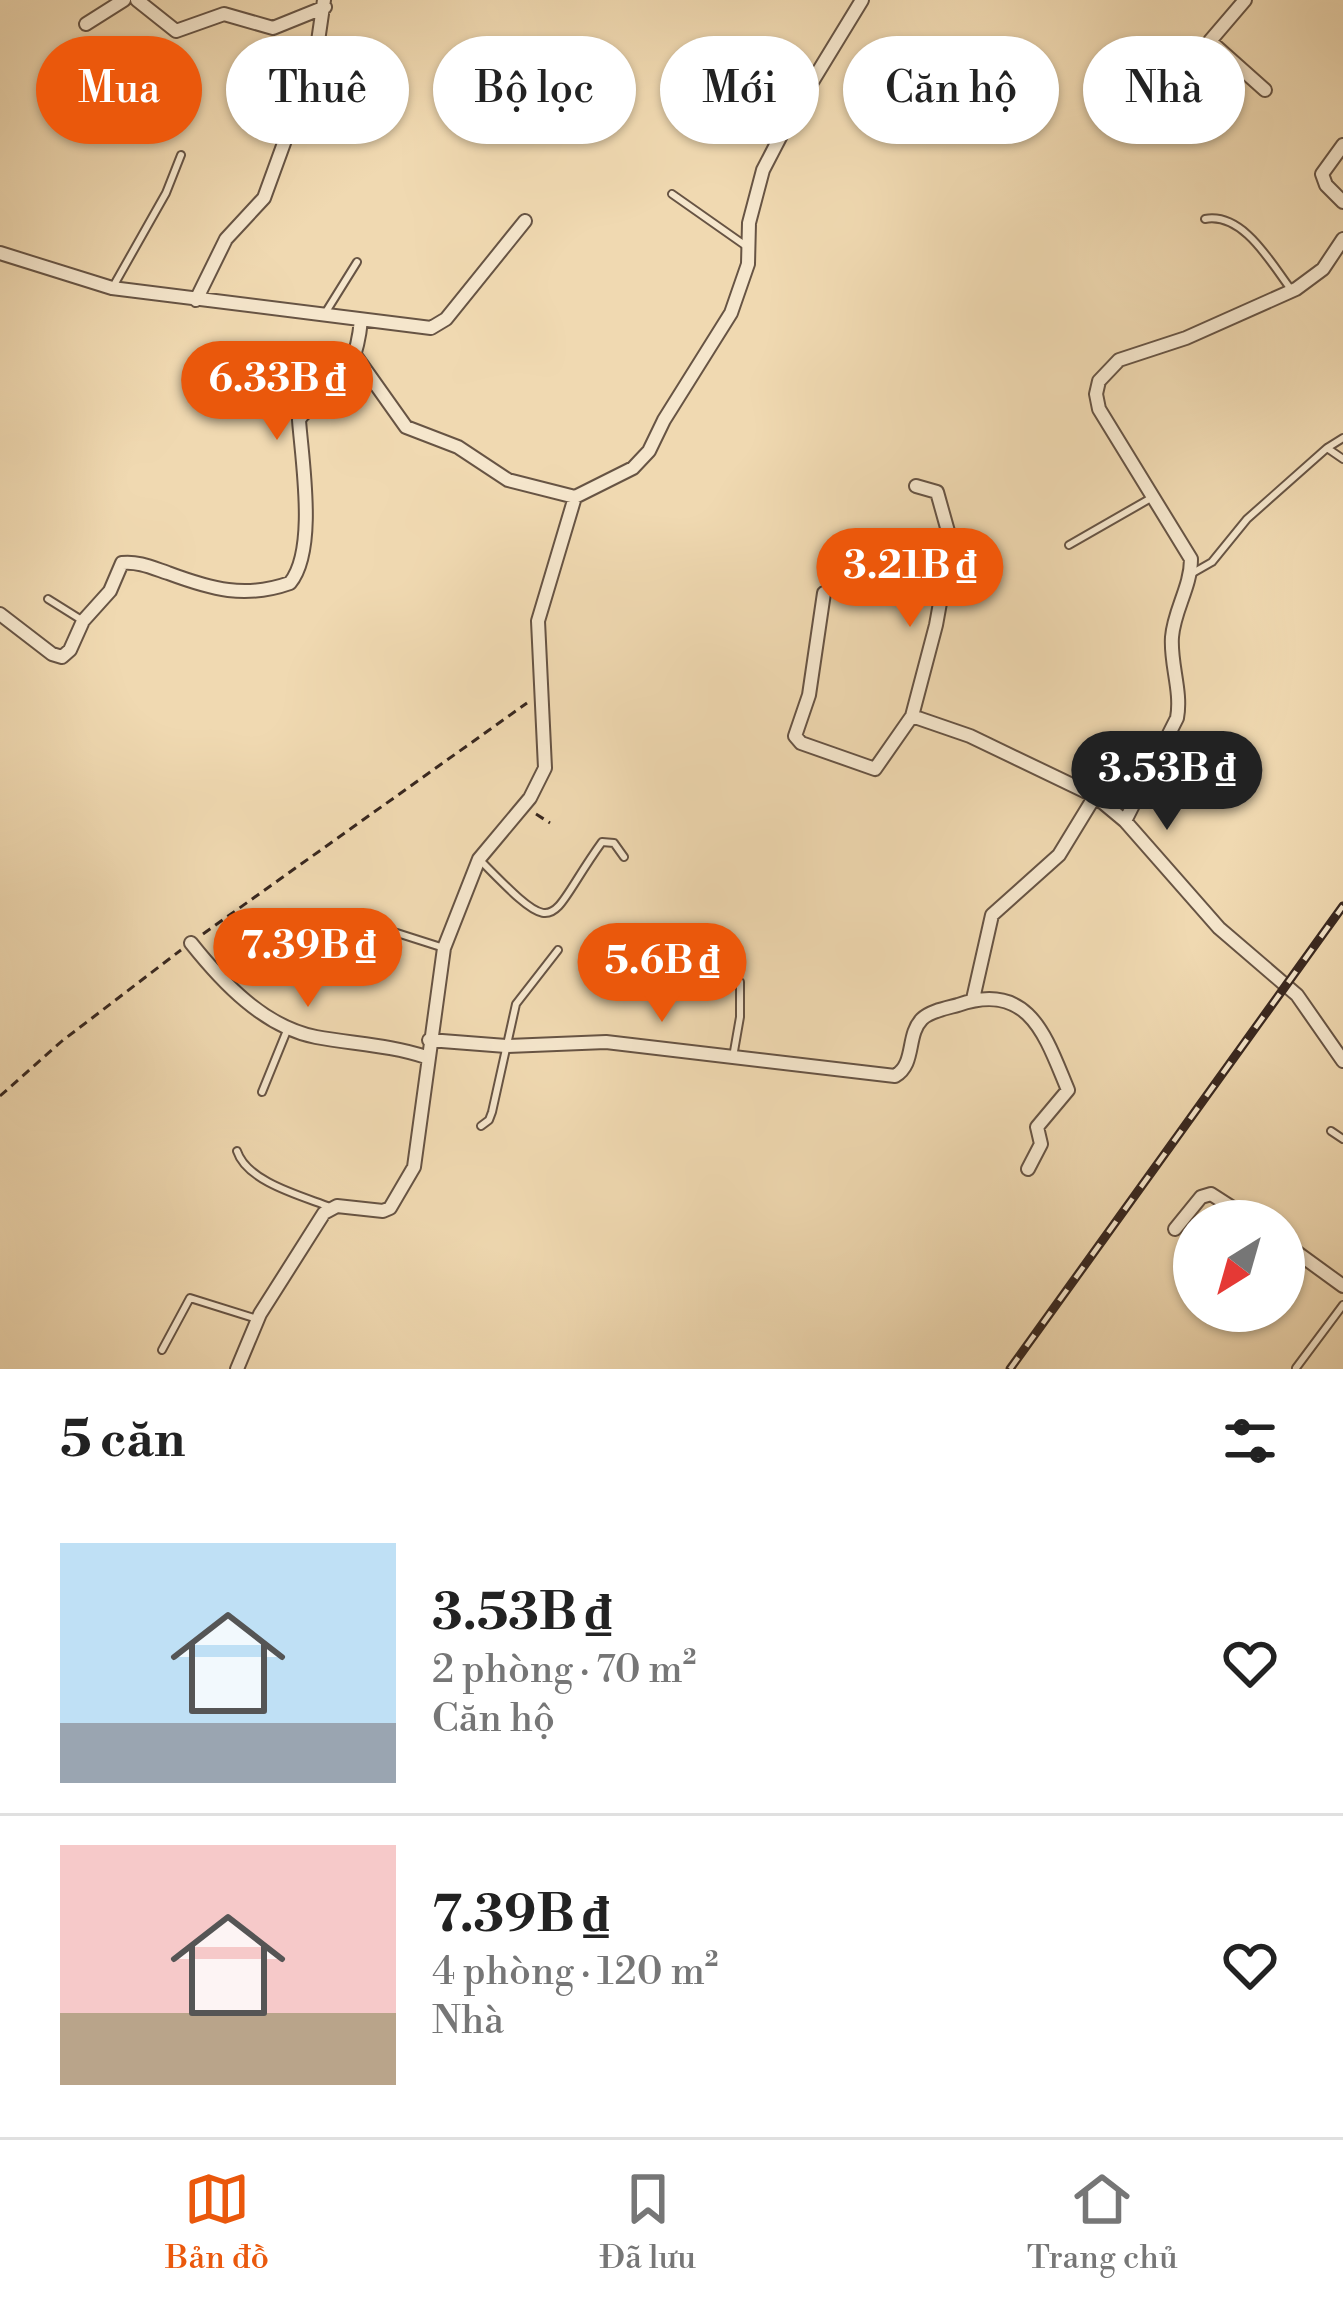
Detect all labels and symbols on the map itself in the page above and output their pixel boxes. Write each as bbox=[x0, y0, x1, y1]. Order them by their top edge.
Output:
pin: 6.33B ₫ bbox=[166, 341, 388, 443]
pin: 3.21B ₫ bbox=[799, 528, 1021, 630]
pin: 3.53B ₫ bbox=[1056, 731, 1278, 833]
pin: 7.39B ₫ bbox=[197, 908, 419, 1010]
pin: 5.6B ₫ bbox=[564, 923, 760, 1025]
north arrow bbox=[1173, 1200, 1305, 1332]

